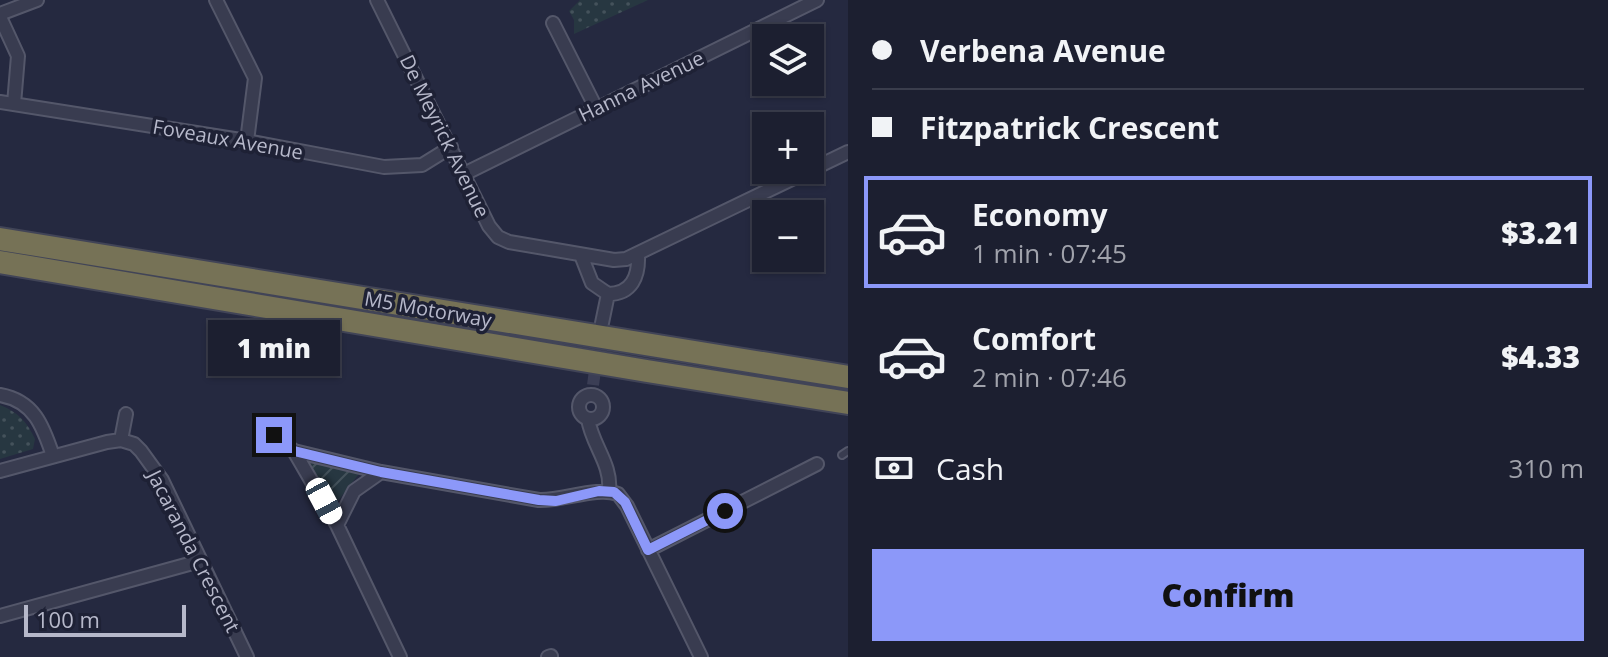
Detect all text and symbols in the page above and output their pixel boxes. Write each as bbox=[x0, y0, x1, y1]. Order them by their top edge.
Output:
map controls bbox=[752, 24, 824, 272]
button: layers bbox=[752, 24, 824, 96]
text: Verbena Avenue bbox=[920, 30, 1166, 71]
street label: Hanna Avenue bbox=[574, 44, 708, 128]
street label: De Meyrick Avenue bbox=[394, 50, 496, 222]
text: Fitzpatrick Crescent bbox=[920, 107, 1219, 148]
street label: Foveaux Avenue bbox=[151, 112, 305, 166]
button: + bbox=[752, 112, 824, 184]
text: Economy bbox=[972, 194, 1108, 235]
icon: car bbox=[876, 196, 948, 268]
button: − bbox=[752, 200, 824, 272]
text: $3.21 bbox=[1501, 212, 1580, 253]
text: 1 min · 07:45 bbox=[972, 235, 1127, 271]
street label: M5 Motorway bbox=[362, 285, 495, 334]
text: Comfort bbox=[972, 318, 1096, 359]
callout: 1 min bbox=[208, 319, 340, 375]
icon: car bbox=[876, 320, 948, 392]
text: 1 min bbox=[237, 330, 311, 366]
text: $4.33 bbox=[1501, 336, 1580, 377]
text: 2 min · 07:46 bbox=[972, 359, 1127, 395]
route end bbox=[256, 417, 292, 453]
icon: cash bbox=[872, 446, 916, 490]
text: Cash bbox=[936, 448, 1004, 489]
text: 310 m bbox=[1509, 450, 1584, 486]
street label: Jacaranda Crescent bbox=[140, 463, 247, 637]
car bbox=[302, 474, 346, 528]
route start bbox=[707, 493, 743, 529]
button: Confirm bbox=[872, 549, 1584, 641]
scale bar bbox=[24, 601, 186, 637]
text: 100 m bbox=[36, 604, 100, 634]

